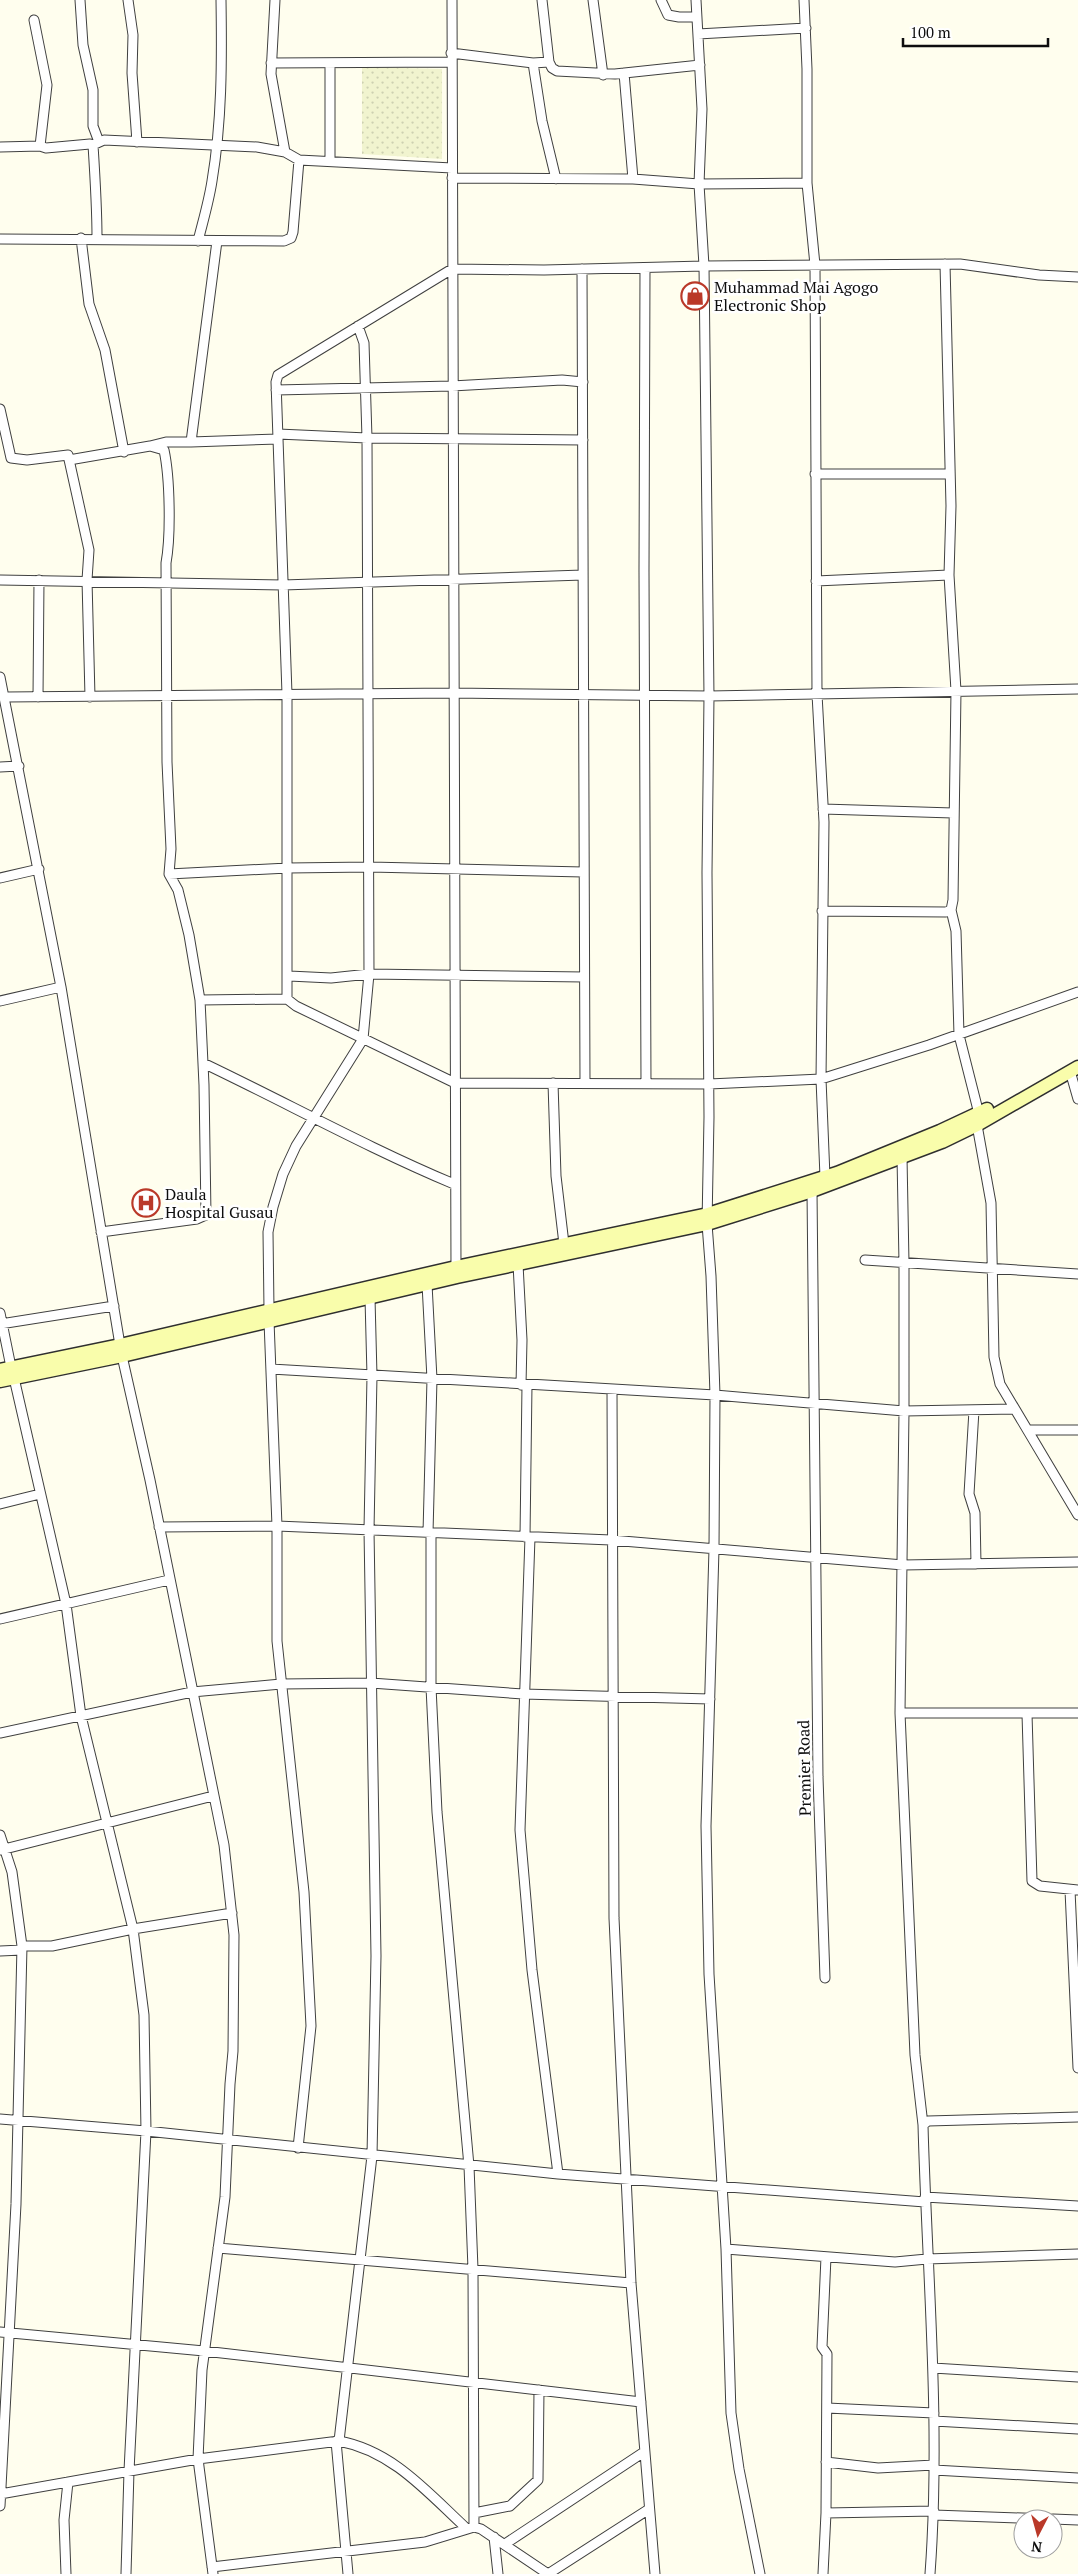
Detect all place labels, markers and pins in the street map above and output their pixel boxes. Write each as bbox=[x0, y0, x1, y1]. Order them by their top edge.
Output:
place label: Muhammad Mai Agogo Electronic Shop bbox=[714, 276, 878, 316]
shop icon: Muhammad Mai Agogo Electronic Shop bbox=[680, 281, 710, 311]
place label: Daula Hospital Gusau bbox=[165, 1183, 273, 1223]
hospital icon: Daula Hospital Gusau bbox=[131, 1188, 161, 1218]

